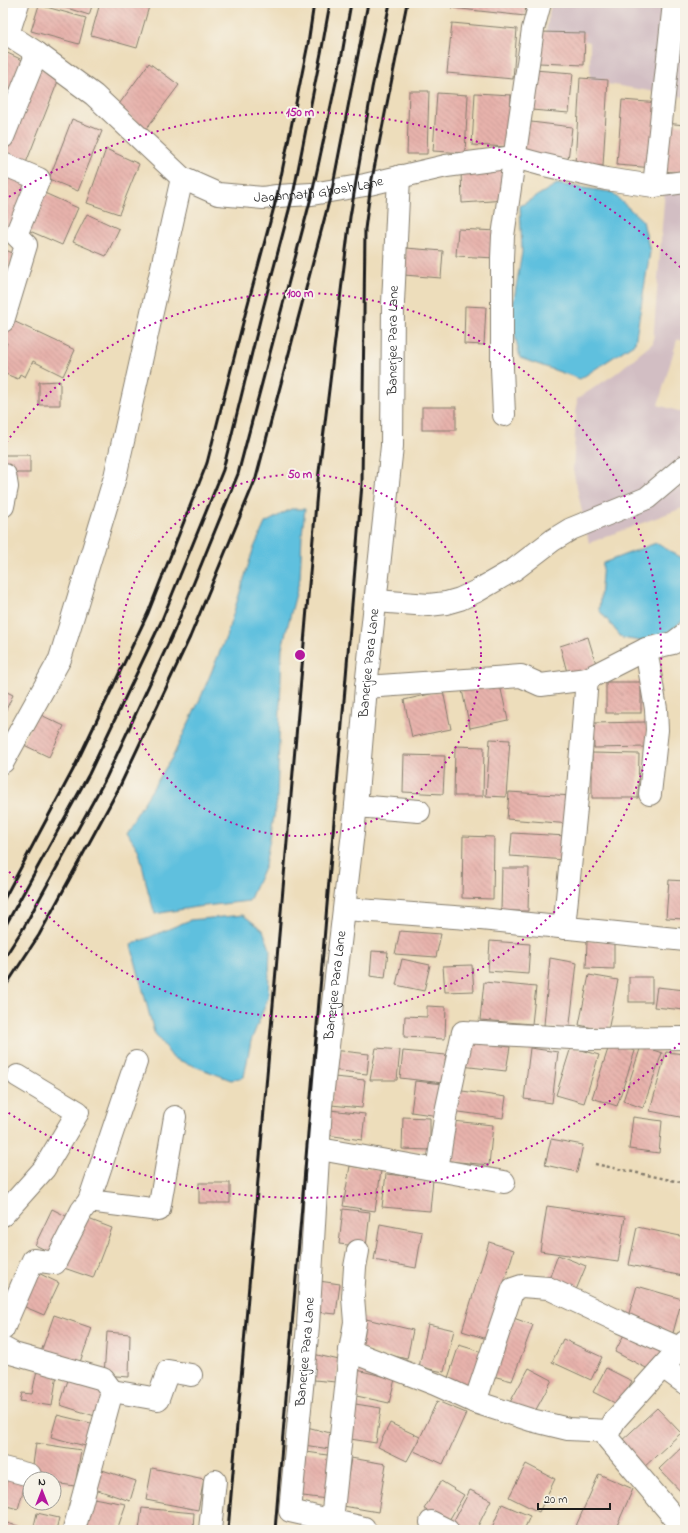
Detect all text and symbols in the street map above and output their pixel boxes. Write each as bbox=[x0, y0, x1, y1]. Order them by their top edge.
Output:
text: 150 m bbox=[286, 104, 315, 122]
street label: Jagannath Ghosh Lane bbox=[253, 170, 386, 209]
street label: Banerjee Para Lane bbox=[382, 284, 404, 396]
text: 100 m bbox=[287, 285, 314, 303]
text: 50 m bbox=[288, 466, 313, 484]
street label: Banerjee Para Lane bbox=[353, 607, 385, 719]
centre of rings bbox=[293, 648, 307, 662]
street label: Banerjee Para Lane bbox=[318, 929, 352, 1042]
street label: Banerjee Para Lane bbox=[290, 1296, 320, 1408]
north arrow bbox=[22, 1471, 62, 1511]
text: N bbox=[38, 1474, 46, 1490]
scale bar bbox=[538, 1485, 610, 1511]
text: 20 m bbox=[544, 1491, 567, 1509]

